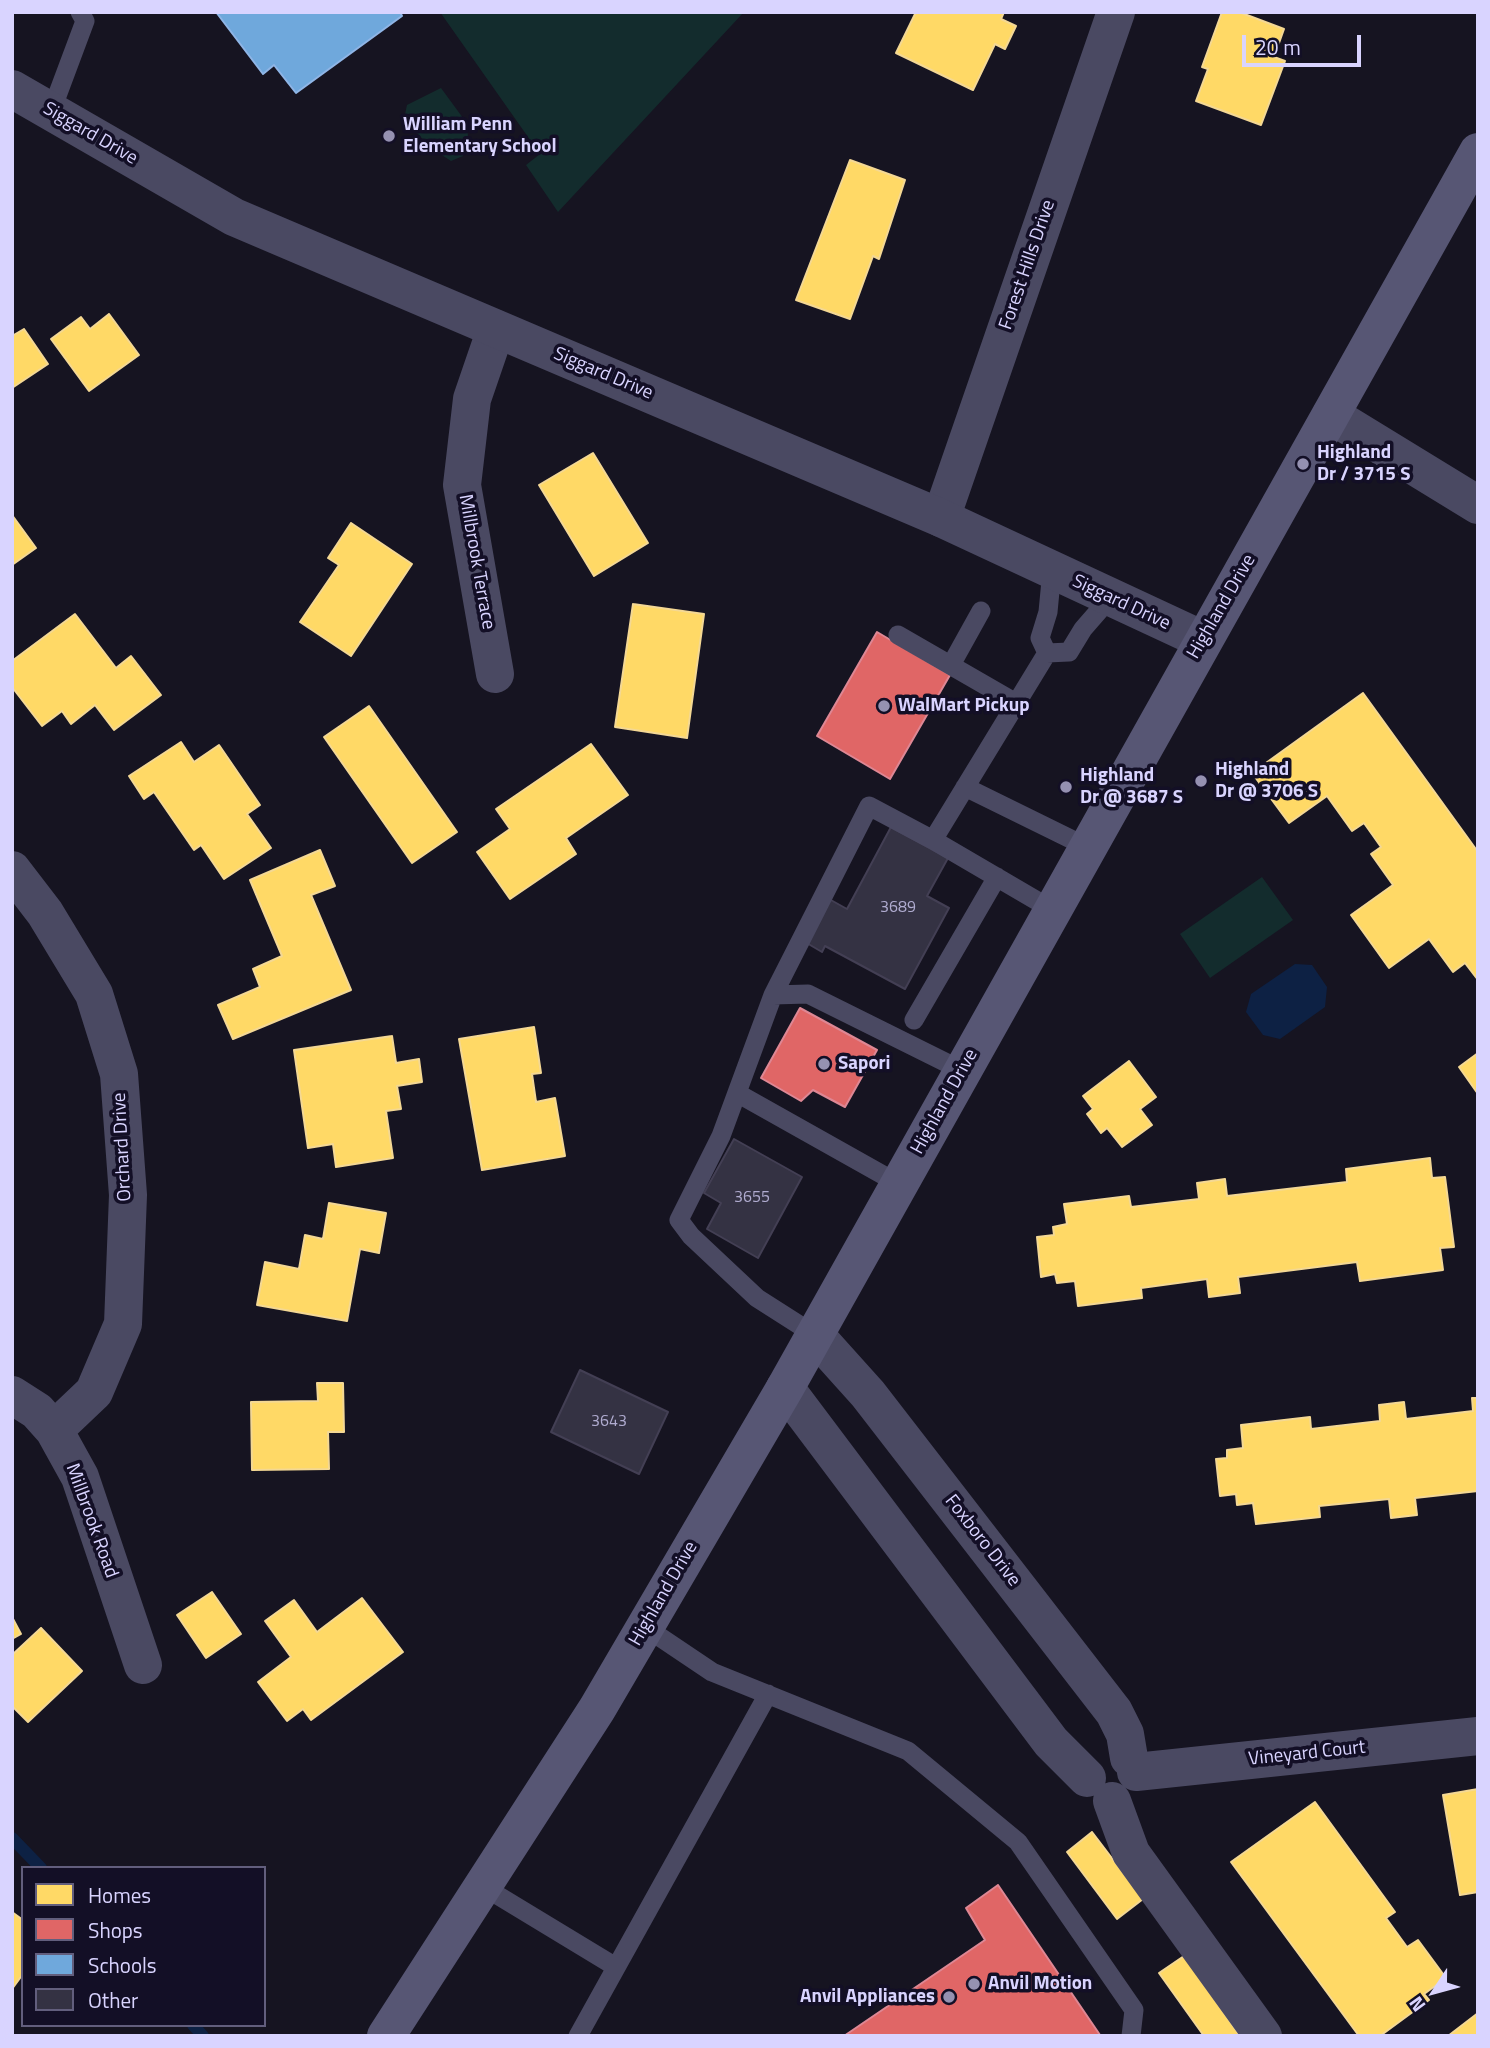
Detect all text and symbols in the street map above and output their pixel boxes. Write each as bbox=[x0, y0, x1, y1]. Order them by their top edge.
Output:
scale bar bbox=[1245, 21, 1364, 65]
text: 20 m bbox=[1255, 31, 1301, 63]
street label: Siggard Drive bbox=[39, 98, 141, 170]
place label: William Penn Elementary School bbox=[403, 114, 557, 158]
marker: William Penn Elementary School bbox=[381, 128, 397, 144]
street label: Forest Hills Drive bbox=[995, 197, 1061, 333]
street label: Siggard Drive bbox=[550, 343, 656, 405]
place label: Highland Dr / 3715 S bbox=[1317, 442, 1410, 486]
marker: Highland Dr / 3715 S bbox=[1295, 456, 1311, 472]
street label: Millbrook Terrace bbox=[453, 493, 499, 631]
street label: Highland Drive bbox=[1183, 551, 1261, 663]
street label: Siggard Drive bbox=[1068, 570, 1174, 636]
place label: WalMart Pickup bbox=[898, 695, 1030, 717]
marker: WalMart Pickup bbox=[876, 698, 892, 714]
place label: Highland Dr @ 3706 S bbox=[1215, 759, 1318, 803]
place label: Highland Dr @ 3687 S bbox=[1080, 765, 1183, 809]
marker: Highland Dr @ 3706 S bbox=[1193, 773, 1209, 789]
marker: Highland Dr @ 3687 S bbox=[1058, 779, 1074, 795]
house number: 3689 bbox=[880, 898, 916, 918]
street label: Highland Drive bbox=[907, 1045, 983, 1159]
place label: Sapori bbox=[838, 1053, 890, 1075]
marker: Sapori bbox=[816, 1056, 832, 1072]
street label: Orchard Drive bbox=[109, 1092, 137, 1202]
house number: 3655 bbox=[734, 1188, 770, 1208]
house number: 3643 bbox=[591, 1412, 627, 1432]
street label: Millbrook Road bbox=[60, 1461, 122, 1581]
street label: Foxboro Drive bbox=[939, 1491, 1025, 1591]
street label: Highland Drive bbox=[625, 1538, 703, 1650]
street label: Vineyard Court bbox=[1247, 1737, 1367, 1771]
legend bbox=[21, 1866, 266, 2027]
text: Homes bbox=[88, 1879, 151, 1911]
text: Shops bbox=[88, 1914, 143, 1946]
text: Schools bbox=[88, 1949, 157, 1981]
north arrow bbox=[1399, 1957, 1469, 2027]
place label: Anvil Motion bbox=[988, 1973, 1092, 1995]
marker: Anvil Motion bbox=[966, 1976, 982, 1992]
text: Other bbox=[88, 1984, 138, 2016]
place label: Anvil Appliances bbox=[800, 1986, 935, 2008]
marker: Anvil Appliances bbox=[941, 1989, 957, 2005]
text: N bbox=[1401, 1991, 1432, 2018]

